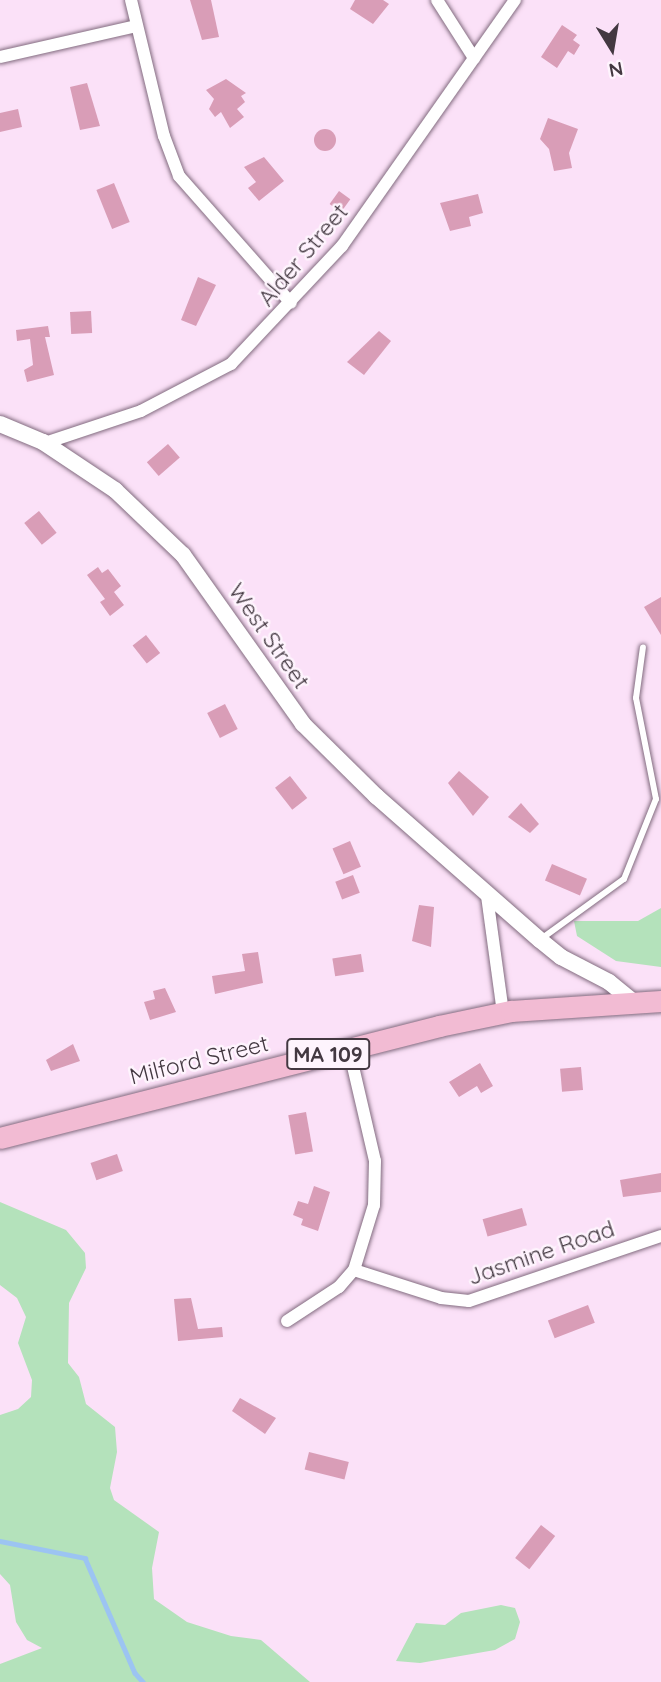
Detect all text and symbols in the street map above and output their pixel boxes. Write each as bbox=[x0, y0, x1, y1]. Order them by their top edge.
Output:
north arrow bbox=[577, 14, 647, 84]
text: N bbox=[607, 57, 625, 83]
street label: Alder Street bbox=[252, 198, 354, 312]
street label: West Street bbox=[223, 578, 315, 694]
street label: Milford Street bbox=[127, 1029, 271, 1091]
road number: MA 109 bbox=[286, 1036, 370, 1072]
street label: Jasmine Road bbox=[464, 1215, 618, 1291]

